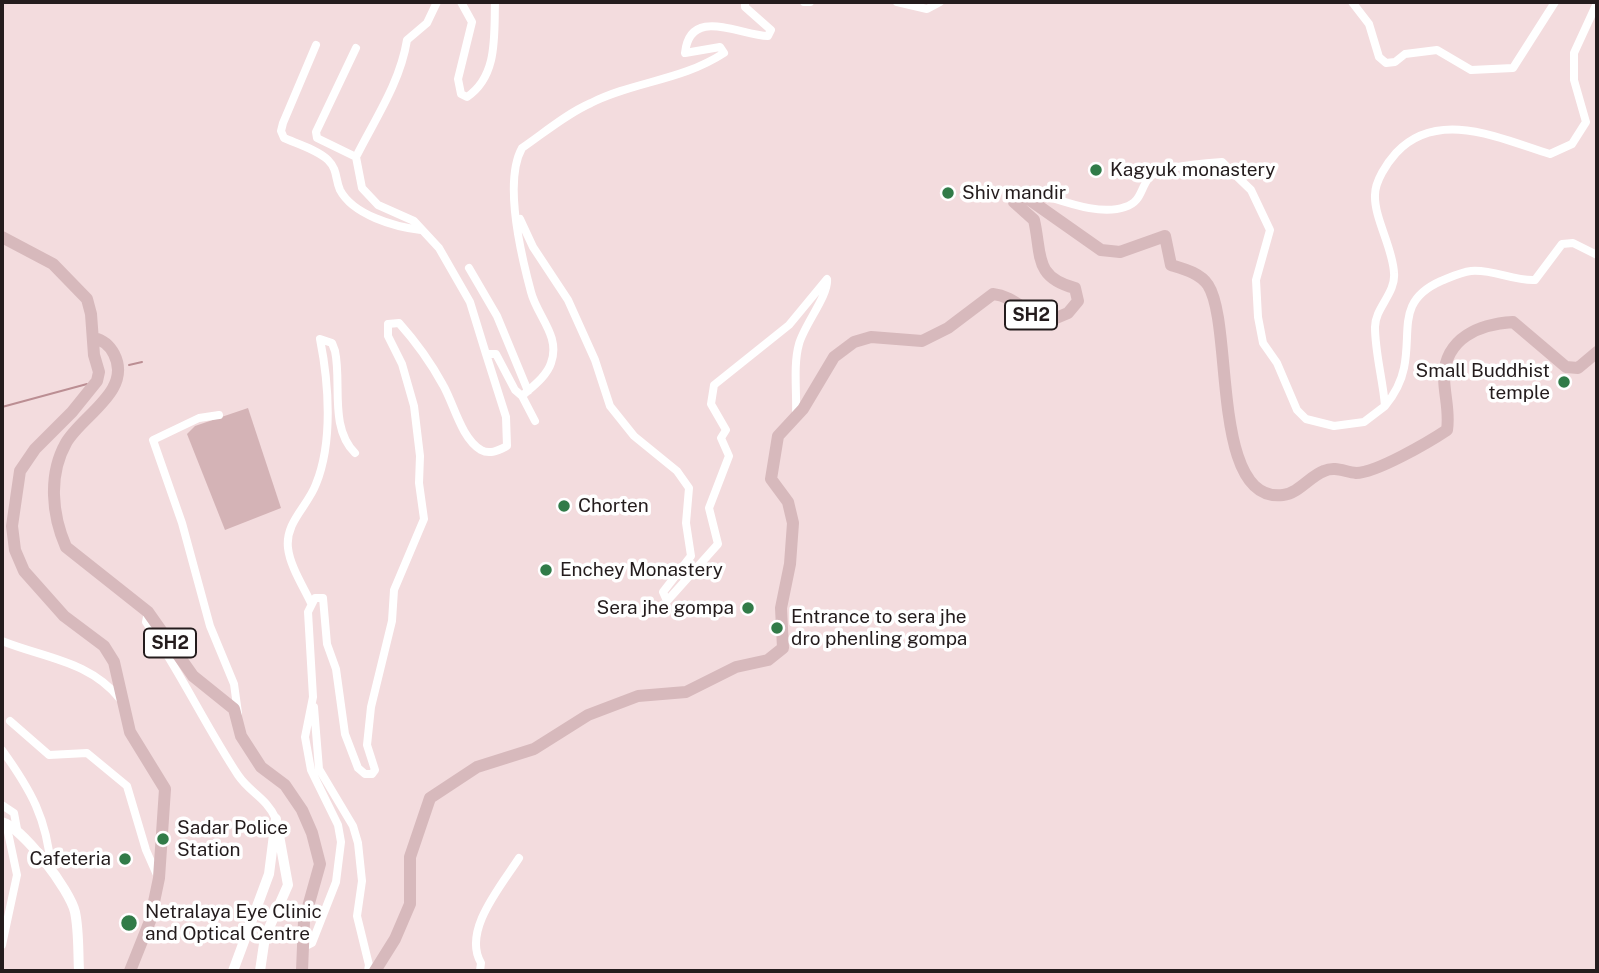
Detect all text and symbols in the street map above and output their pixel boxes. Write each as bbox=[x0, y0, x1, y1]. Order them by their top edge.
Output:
place label: Kagyuk monastery bbox=[1110, 159, 1275, 181]
marker: Kagyuk monastery bbox=[1088, 162, 1104, 178]
place label: Shiv mandir bbox=[962, 182, 1066, 204]
marker: Shiv mandir bbox=[940, 185, 956, 201]
road number: SH2 bbox=[1005, 300, 1057, 330]
place label: Small Buddhist temple bbox=[1416, 360, 1550, 404]
marker: Small Buddhist temple bbox=[1556, 374, 1572, 390]
place label: Chorten bbox=[578, 495, 649, 517]
marker: Chorten bbox=[556, 498, 572, 514]
place label: Enchey Monastery bbox=[560, 559, 723, 581]
marker: Enchey Monastery bbox=[538, 562, 554, 578]
place label: Sera jhe gompa bbox=[596, 597, 734, 619]
marker: Sera jhe gompa bbox=[740, 600, 756, 616]
place label: Entrance to sera jhe dro phenling gompa bbox=[791, 606, 967, 650]
marker: Entrance to sera jhe dro phenling gompa bbox=[769, 620, 785, 636]
road number: SH2 bbox=[144, 628, 196, 658]
place label: Sadar Police Station bbox=[177, 817, 288, 861]
marker: Sadar Police Station bbox=[155, 831, 171, 847]
place label: Cafeteria bbox=[30, 848, 111, 870]
marker: Cafeteria bbox=[117, 851, 133, 867]
place label: Netralaya Eye Clinic and Optical Centre bbox=[145, 901, 322, 945]
marker: Netralaya Eye Clinic and Optical Centre bbox=[119, 913, 139, 933]

